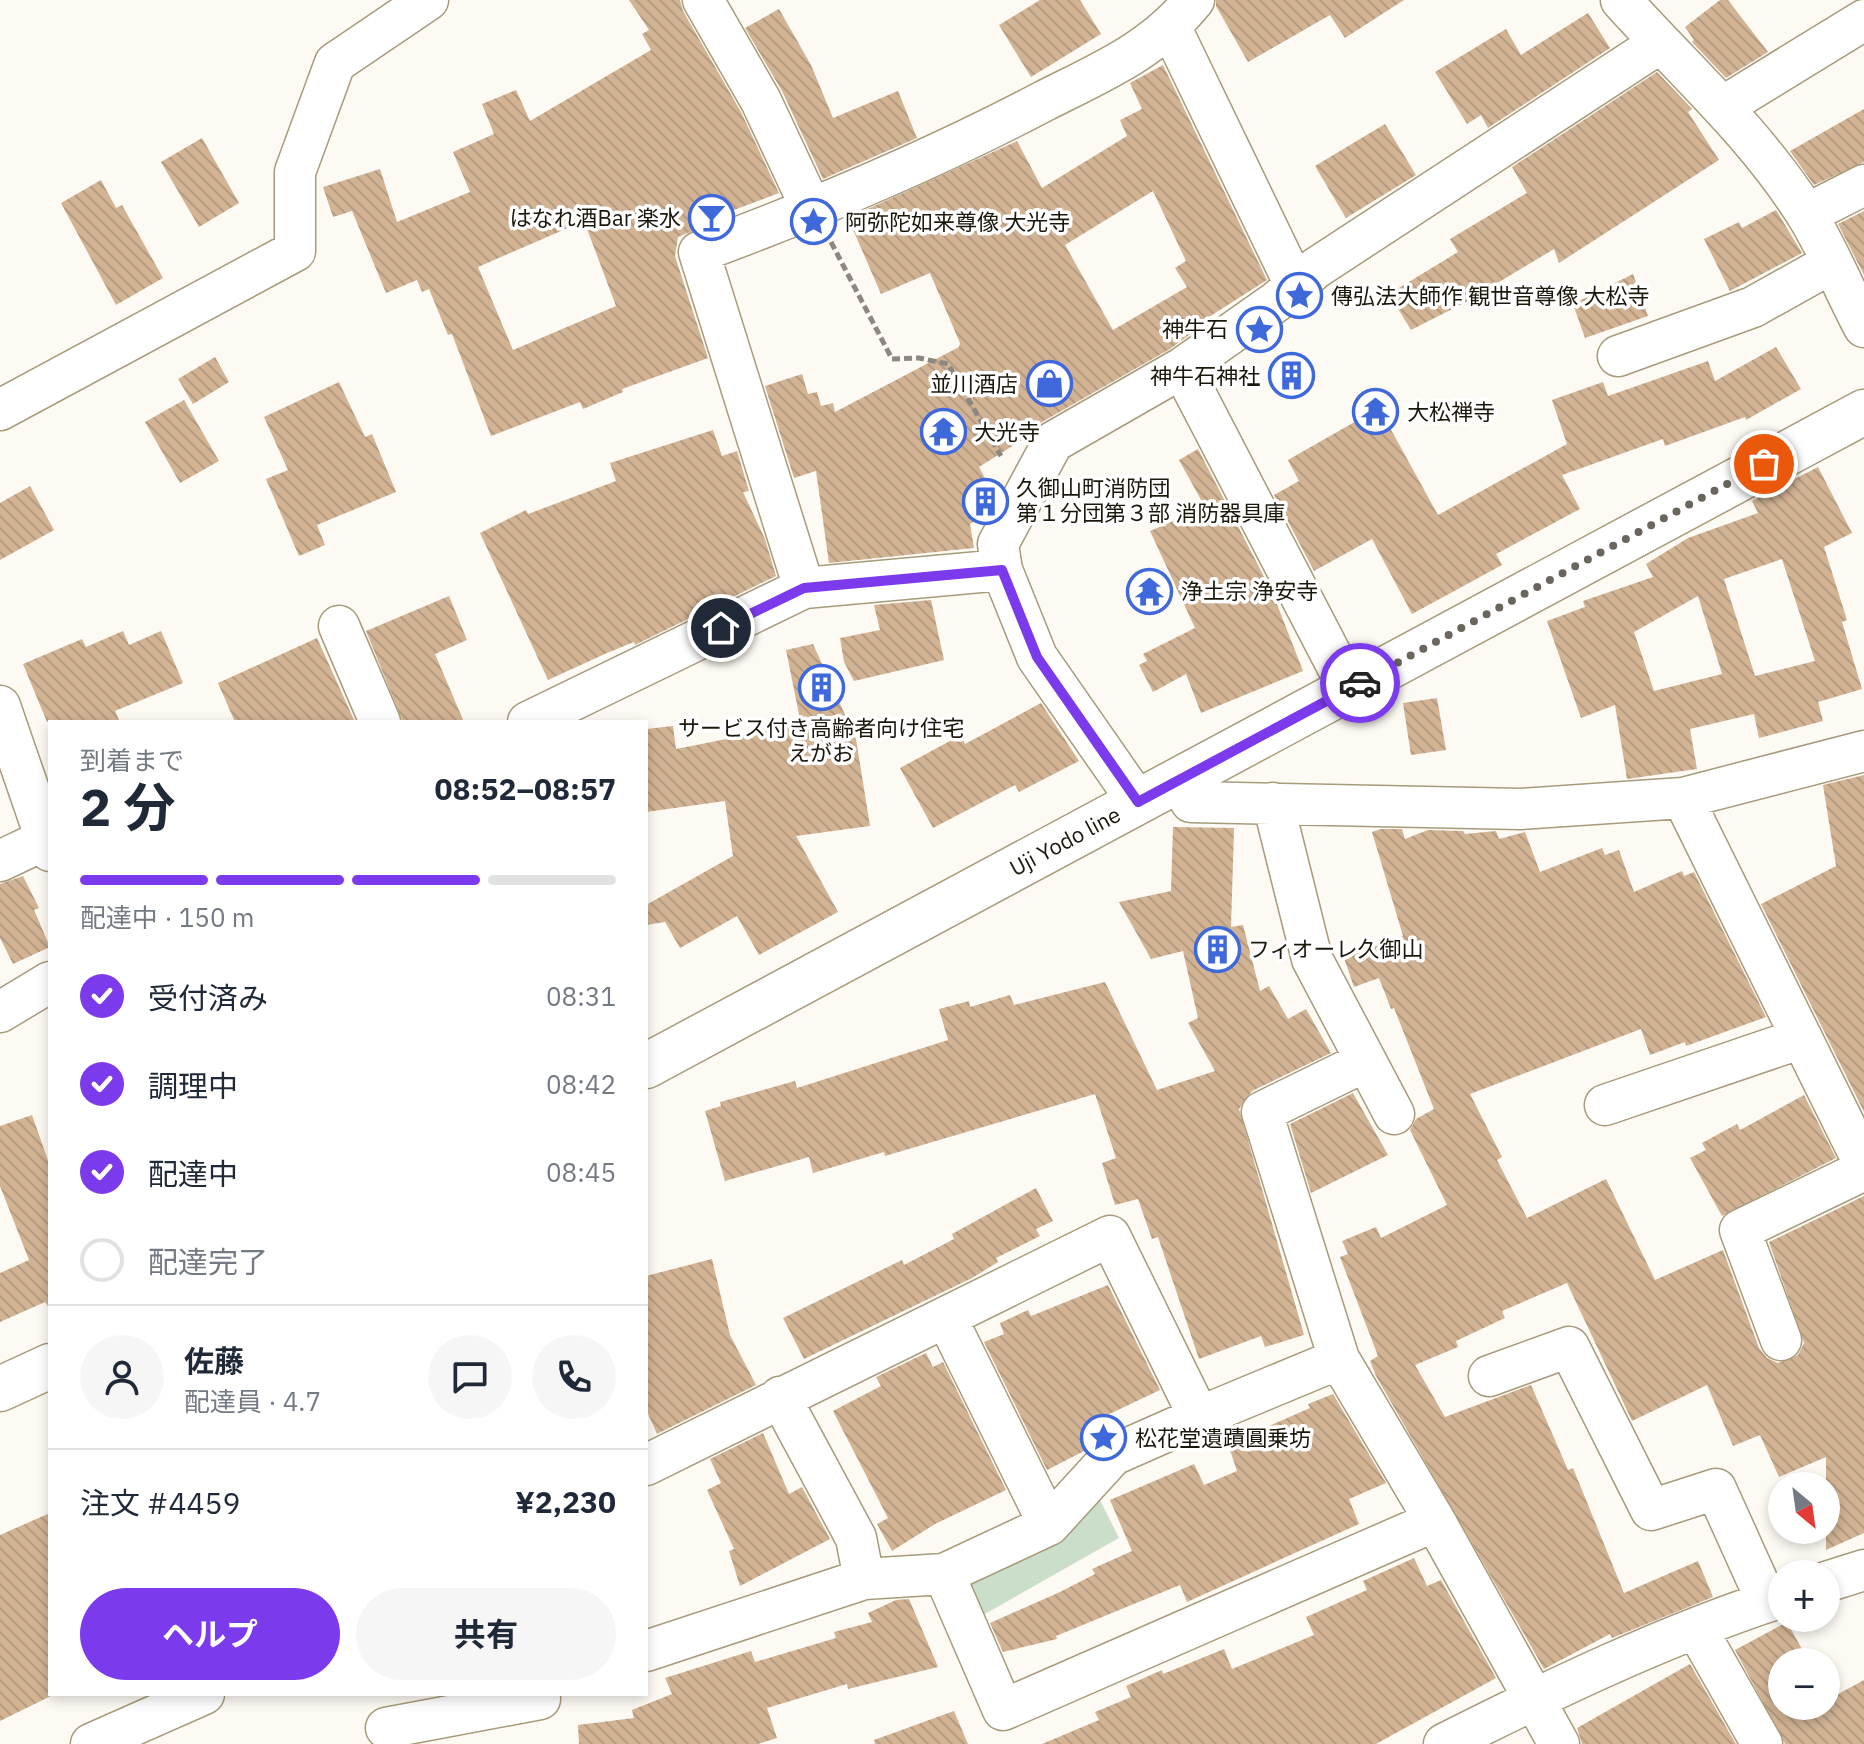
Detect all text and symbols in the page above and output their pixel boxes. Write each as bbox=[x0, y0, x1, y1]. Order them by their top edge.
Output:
bar icon: はなれ酒Bar 楽水 bbox=[688, 194, 736, 242]
place icon: 阿弥陀如来尊像 大光寺 bbox=[790, 198, 838, 246]
place label: はなれ酒Bar 楽水 bbox=[510, 203, 681, 232]
place label: 阿弥陀如来尊像 大光寺 bbox=[845, 207, 1070, 236]
place icon: 傳弘法大師作 観世音尊像 大松寺 bbox=[1276, 272, 1324, 320]
place label: 傳弘法大師作 観世音尊像 大松寺 bbox=[1331, 281, 1649, 310]
place icon: 神牛石 bbox=[1235, 305, 1283, 353]
place label: 神牛石 bbox=[1162, 314, 1228, 343]
building icon: 神牛石神社 bbox=[1267, 352, 1315, 400]
shop icon: 並川酒店 bbox=[1025, 360, 1073, 408]
place label: 神牛石神社 bbox=[1150, 361, 1260, 390]
place label: 並川酒店 bbox=[930, 369, 1018, 398]
temple icon: 大松禅寺 bbox=[1352, 388, 1400, 436]
place label: 大松禅寺 bbox=[1407, 397, 1495, 426]
temple icon: 大光寺 bbox=[919, 408, 967, 456]
place label: 大光寺 bbox=[974, 417, 1040, 446]
pin bbox=[1730, 430, 1798, 498]
icon: bag bbox=[1742, 442, 1786, 486]
place label: 久御山町消防団 第１分団第３部 消防器具庫 bbox=[1016, 473, 1285, 527]
building icon: 久御山町消防団 第１分団第３部 消防器具庫 bbox=[961, 477, 1009, 525]
temple icon: 浄土宗 浄安寺 bbox=[1126, 567, 1174, 615]
place label: 浄土宗 浄安寺 bbox=[1181, 576, 1318, 605]
pin bbox=[687, 594, 755, 662]
icon: home bbox=[699, 606, 743, 650]
courier bbox=[1320, 643, 1400, 723]
icon: car bbox=[1338, 661, 1382, 705]
building icon: サービス付き高齢者向け住宅 えがお bbox=[797, 663, 845, 711]
place label: サービス付き高齢者向け住宅 えがお bbox=[678, 713, 964, 767]
text: 到着まで bbox=[80, 743, 184, 777]
text: 08:52–08:57 bbox=[435, 769, 616, 808]
text: 2 分 bbox=[80, 773, 175, 840]
street label: Uji Yodo line bbox=[1004, 799, 1125, 882]
text: 配達中 · 150 m bbox=[80, 900, 254, 934]
building icon: フィオーレ久御山 bbox=[1193, 925, 1241, 973]
place label: フィオーレ久御山 bbox=[1248, 934, 1424, 963]
icon: check bbox=[80, 974, 124, 1018]
text: 受付済み bbox=[148, 978, 268, 1017]
text: 08:31 bbox=[546, 979, 616, 1013]
icon: check bbox=[80, 1062, 124, 1106]
text: 調理中 bbox=[148, 1066, 238, 1105]
text: 08:42 bbox=[546, 1067, 616, 1101]
icon: check bbox=[80, 1150, 124, 1194]
text: 配達中 bbox=[148, 1154, 238, 1193]
text: 08:45 bbox=[546, 1155, 616, 1189]
text: 配達完了 bbox=[148, 1242, 268, 1281]
button: person bbox=[80, 1335, 164, 1419]
button: chat bbox=[428, 1335, 512, 1419]
button: phone bbox=[532, 1335, 616, 1419]
text: 佐藤 bbox=[184, 1341, 244, 1380]
text: 配達員 · 4.7 bbox=[184, 1384, 321, 1418]
place icon: 松花堂遺蹟圓乗坊 bbox=[1080, 1414, 1128, 1462]
place label: 松花堂遺蹟圓乗坊 bbox=[1135, 1423, 1311, 1452]
north arrow bbox=[1768, 1472, 1840, 1544]
map controls bbox=[1768, 1472, 1840, 1720]
text: ¥2,230 bbox=[515, 1482, 616, 1521]
text: 注文 #4459 bbox=[80, 1483, 240, 1522]
button: + bbox=[1768, 1560, 1840, 1632]
button: ヘルプ bbox=[80, 1588, 340, 1680]
button: 共有 bbox=[356, 1588, 616, 1680]
button: − bbox=[1768, 1648, 1840, 1720]

